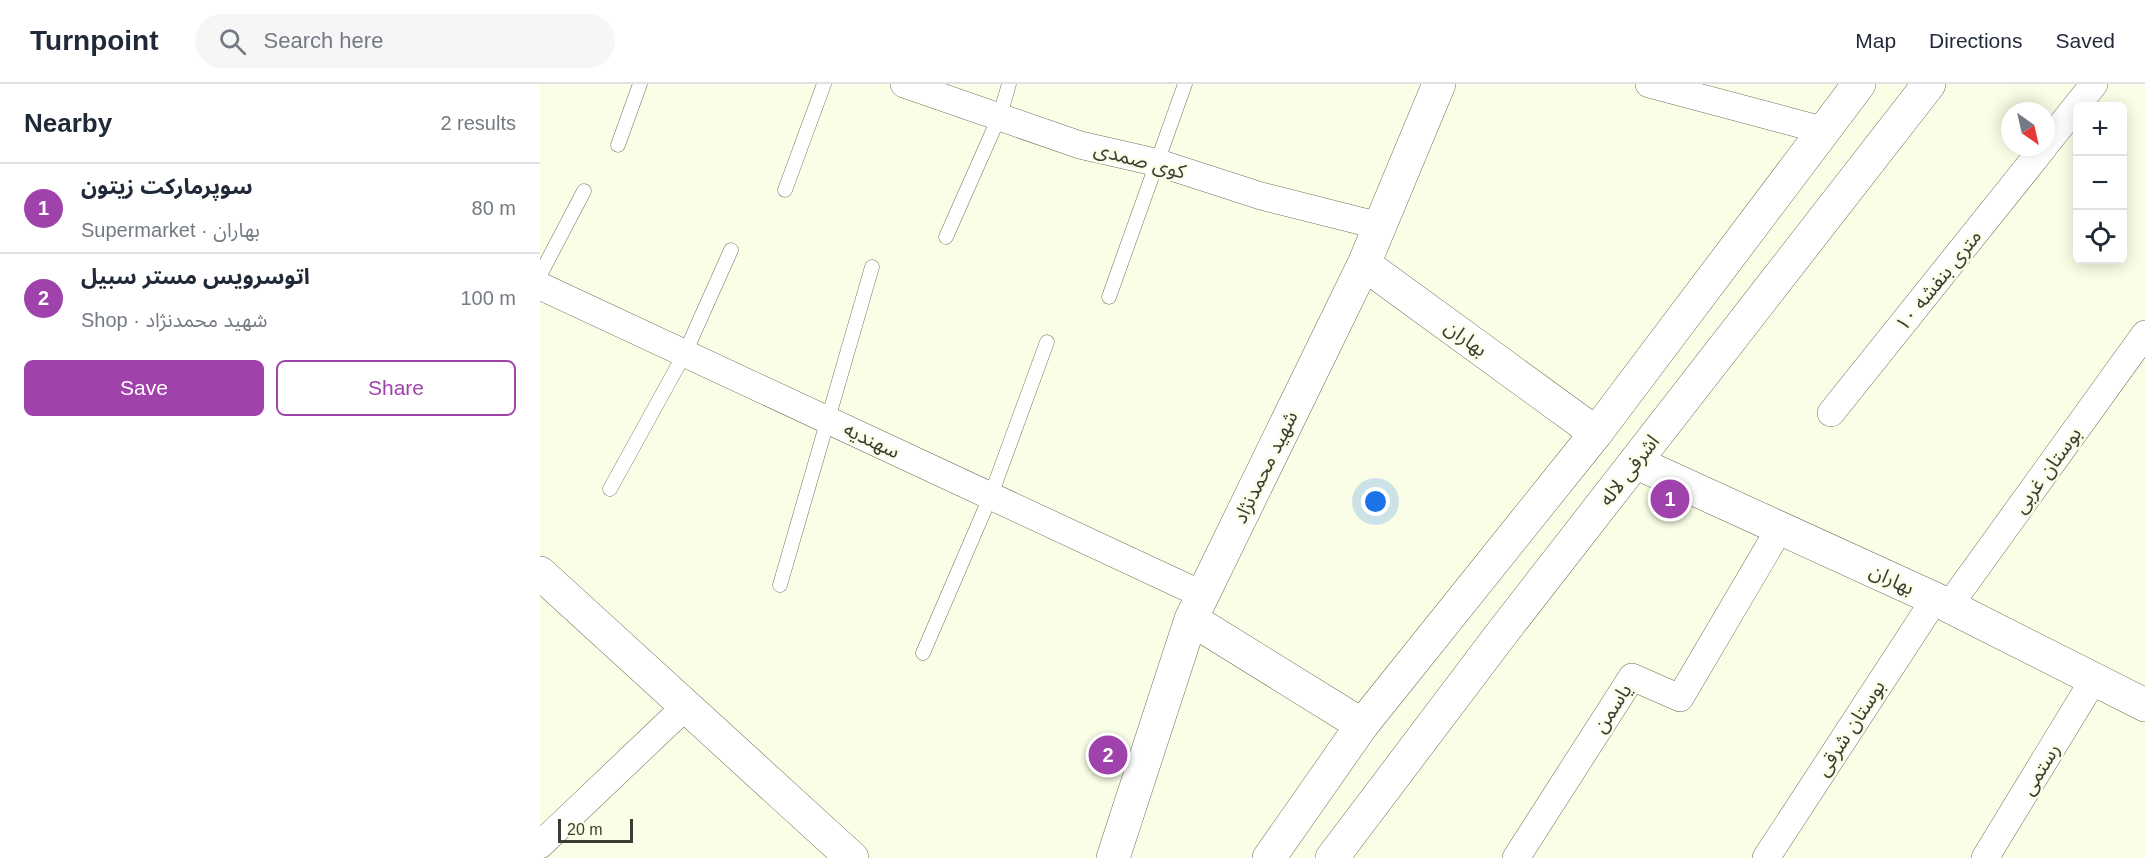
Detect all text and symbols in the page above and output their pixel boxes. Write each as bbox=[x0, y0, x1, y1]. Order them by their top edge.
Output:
search box bbox=[195, 14, 615, 68]
text: Turnpoint bbox=[30, 25, 159, 56]
icon: search bbox=[216, 25, 249, 58]
text: Search here bbox=[264, 28, 383, 53]
text: Map bbox=[1855, 29, 1896, 52]
text: Directions bbox=[1929, 29, 2022, 52]
text: Saved bbox=[2055, 29, 2115, 52]
north arrow bbox=[2001, 102, 2055, 156]
map controls bbox=[2073, 102, 2127, 264]
button: + bbox=[2073, 102, 2127, 156]
text: Nearby bbox=[24, 108, 112, 138]
text: 2 results bbox=[440, 112, 516, 134]
street label: کوی صمدی bbox=[1092, 137, 1189, 184]
button: − bbox=[2073, 156, 2127, 210]
text: سوپرمارکت زیتون bbox=[81, 174, 253, 199]
text: 1 bbox=[38, 197, 49, 219]
text: 80 m bbox=[472, 197, 516, 219]
button: locate bbox=[2073, 210, 2127, 264]
text: Supermarket · بهاران bbox=[81, 219, 260, 241]
street label: ۱۰ متری بنفشه bbox=[1890, 225, 1986, 336]
text: اتوسرویس مستر سبیل bbox=[81, 264, 310, 289]
text: 2 bbox=[38, 287, 49, 309]
text: 100 m bbox=[460, 287, 516, 309]
text: Shop · شهید محمدنژاد bbox=[81, 309, 268, 331]
street label: بهاران bbox=[1440, 315, 1491, 361]
button: Save bbox=[24, 360, 264, 416]
button: Share bbox=[276, 360, 516, 416]
street label: شهید محمدنژاد bbox=[1228, 407, 1303, 527]
street label: سهندیه bbox=[841, 418, 903, 463]
street label: بوستان غربی bbox=[2009, 423, 2086, 518]
street label: اشرفی لاله bbox=[1595, 430, 1664, 510]
pin: 1 bbox=[1650, 476, 1690, 522]
your location bbox=[1361, 487, 1390, 516]
street label: بهاران bbox=[1866, 559, 1918, 600]
street label: بوستان شرقی bbox=[1811, 676, 1890, 781]
street label: یاسمن bbox=[1588, 680, 1637, 737]
pin: 2 bbox=[1088, 732, 1128, 778]
street label: رستمی bbox=[2016, 739, 2065, 799]
scale bar bbox=[558, 816, 633, 844]
text: 20 m bbox=[567, 821, 603, 838]

